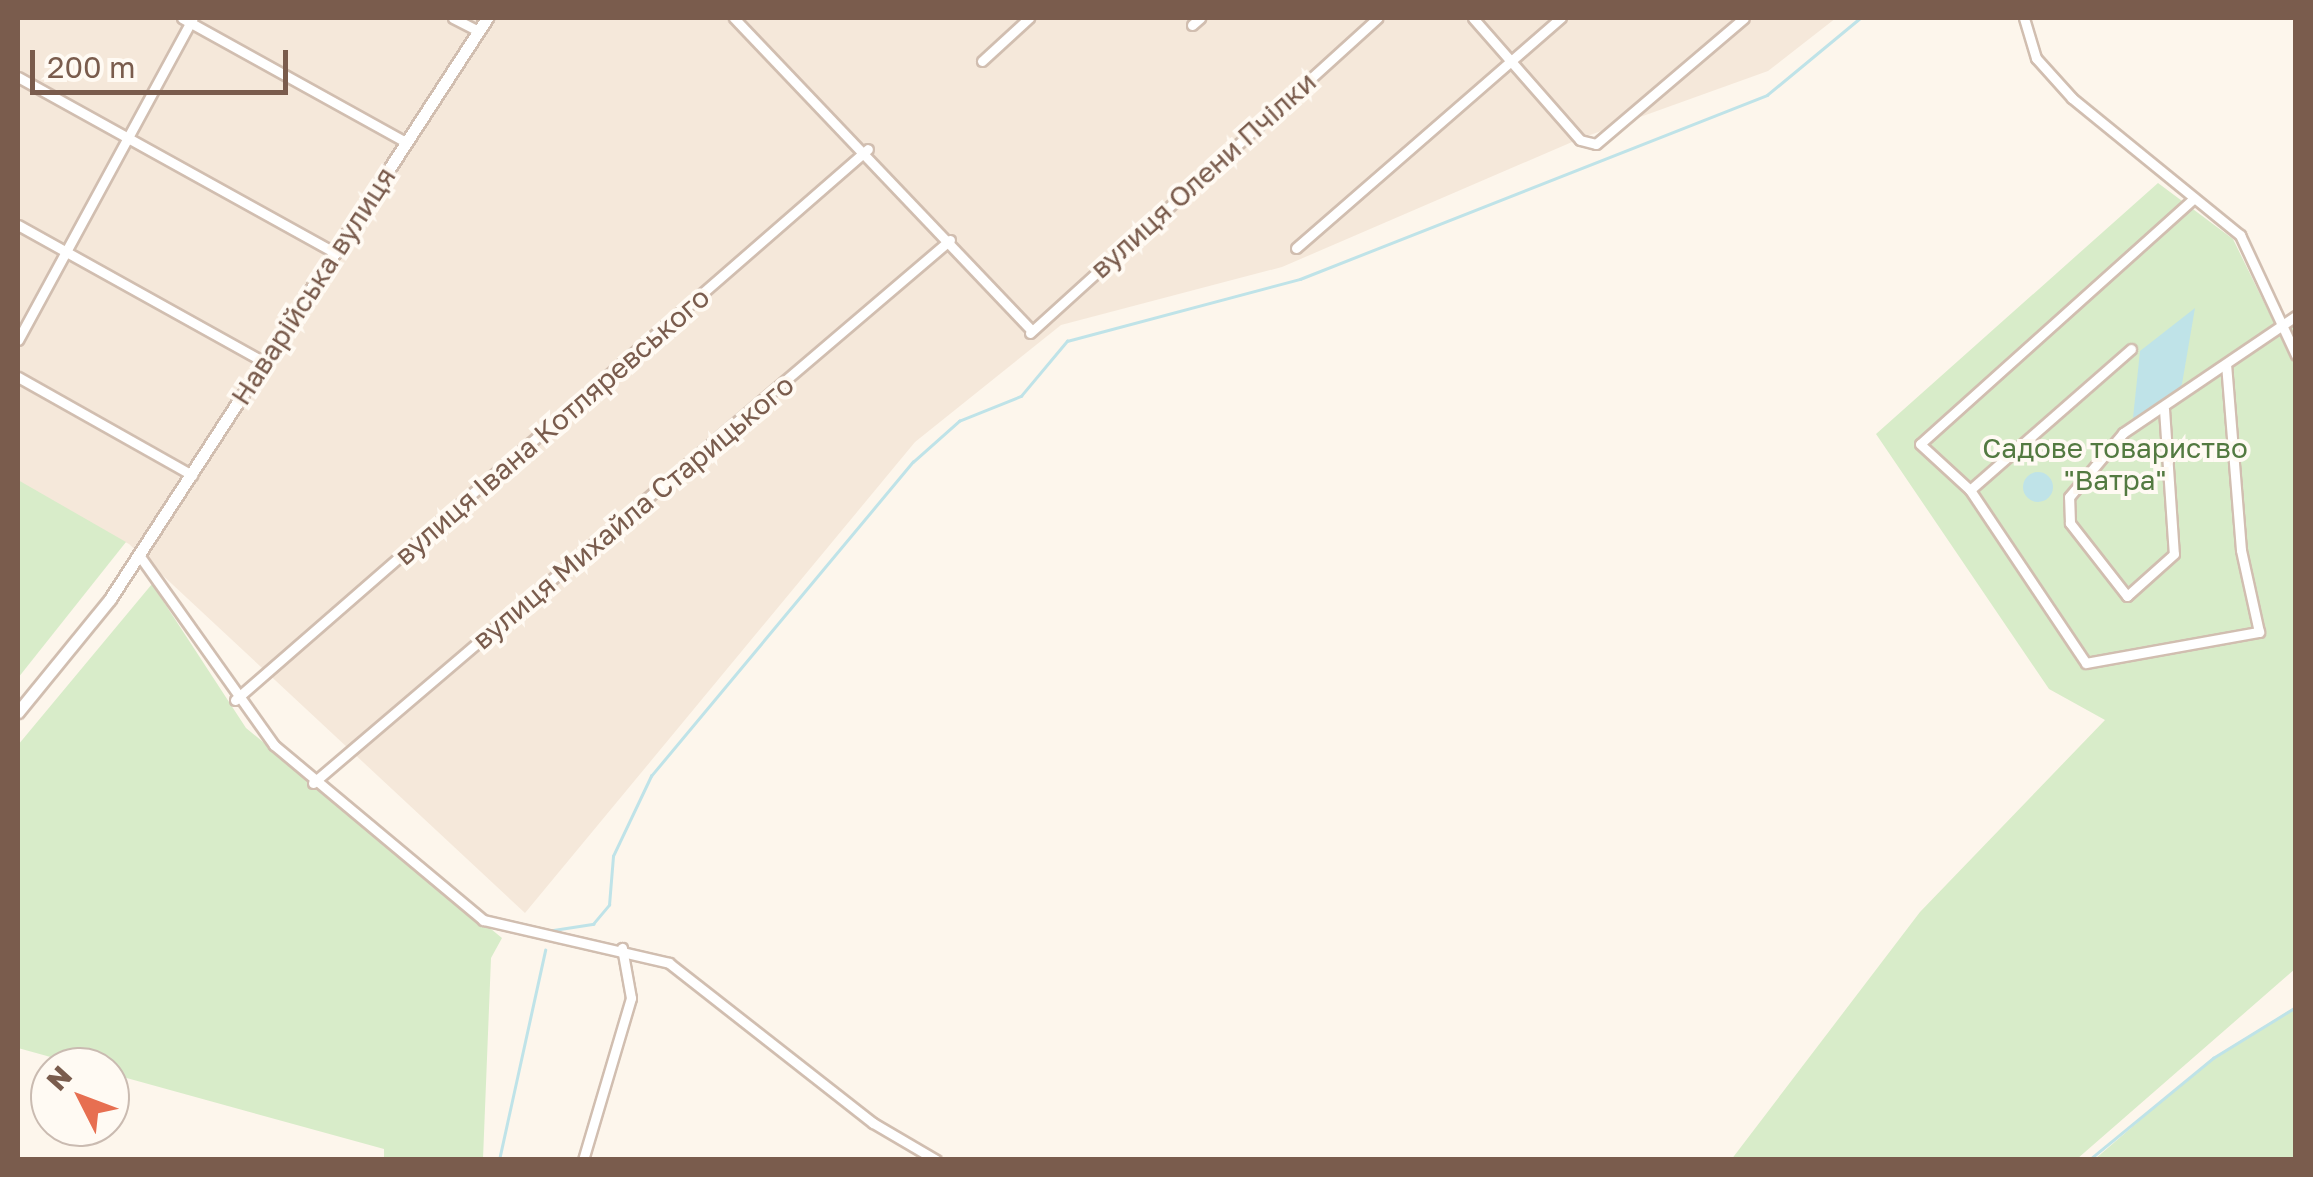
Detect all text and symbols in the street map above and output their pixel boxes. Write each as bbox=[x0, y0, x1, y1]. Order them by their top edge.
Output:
scale bar bbox=[35, 30, 292, 92]
text: 200 m bbox=[47, 49, 136, 85]
street label: вулиця Олени Пчілки bbox=[1083, 65, 1323, 285]
street label: Наварійська вулиця bbox=[224, 161, 402, 411]
street label: вулиця Івана Котляревського bbox=[388, 280, 716, 572]
street label: вулиця Михайла Старицького bbox=[466, 368, 800, 656]
park label: Садове товариство "Ватра" bbox=[1982, 431, 2248, 497]
north arrow bbox=[30, 1047, 130, 1147]
text: N bbox=[39, 1059, 78, 1097]

